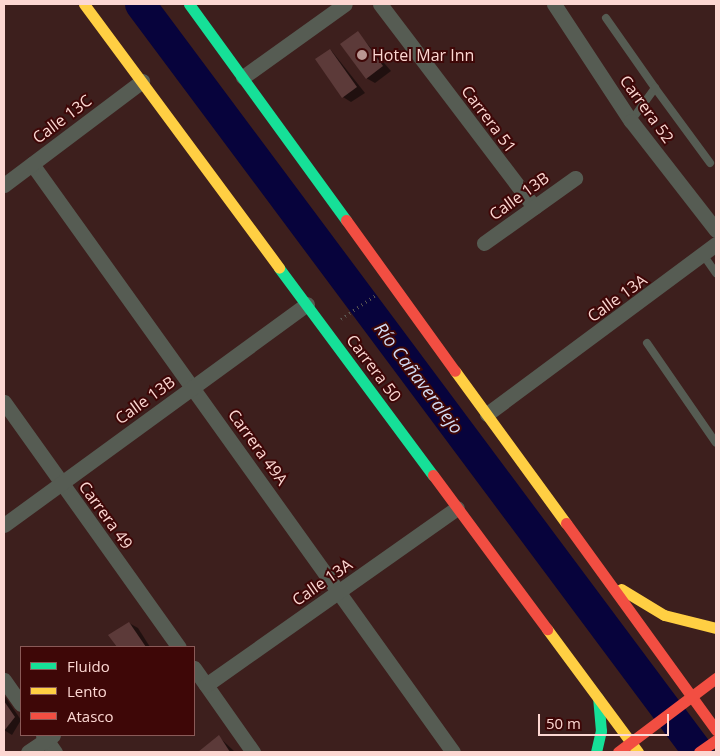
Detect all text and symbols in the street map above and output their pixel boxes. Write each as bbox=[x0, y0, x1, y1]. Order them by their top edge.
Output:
place label: Hotel Mar Inn bbox=[372, 45, 474, 65]
marker: Hotel Mar Inn bbox=[356, 49, 368, 61]
street label: Carrera 52 bbox=[616, 71, 678, 147]
street label: Carrera 51 bbox=[458, 82, 520, 156]
street label: Calle 13C bbox=[29, 91, 95, 147]
street label: Calle 13B bbox=[486, 168, 552, 224]
street label: Calle 13A bbox=[584, 270, 650, 326]
water label: Río Cañaveralejo bbox=[370, 318, 468, 438]
street label: Carrera 50 bbox=[343, 331, 405, 405]
street label: Calle 13B bbox=[112, 372, 178, 428]
street label: Carrera 49A bbox=[224, 405, 292, 489]
street label: Carrera 49 bbox=[75, 477, 137, 553]
street label: Calle 13A bbox=[288, 554, 356, 610]
legend bbox=[20, 646, 195, 736]
text: Fluido bbox=[67, 656, 110, 676]
text: Lento bbox=[67, 681, 107, 701]
scale bar bbox=[540, 704, 671, 736]
text: Atasco bbox=[67, 706, 114, 726]
text: 50 m bbox=[546, 713, 581, 733]

